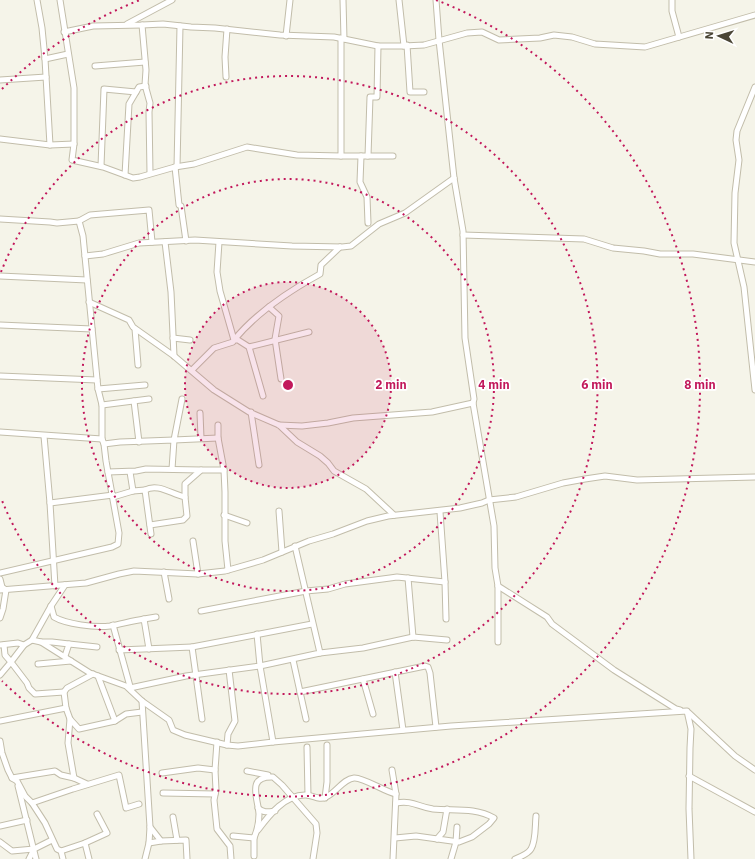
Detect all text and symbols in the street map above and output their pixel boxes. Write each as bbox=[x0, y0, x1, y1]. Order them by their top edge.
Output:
north arrow bbox=[699, 16, 739, 56]
text: N bbox=[702, 31, 716, 40]
text: 2 min bbox=[375, 377, 407, 392]
text: 4 min bbox=[478, 377, 510, 392]
text: 6 min bbox=[581, 377, 613, 392]
text: 8 min bbox=[684, 377, 716, 392]
centre of rings bbox=[281, 378, 295, 392]

